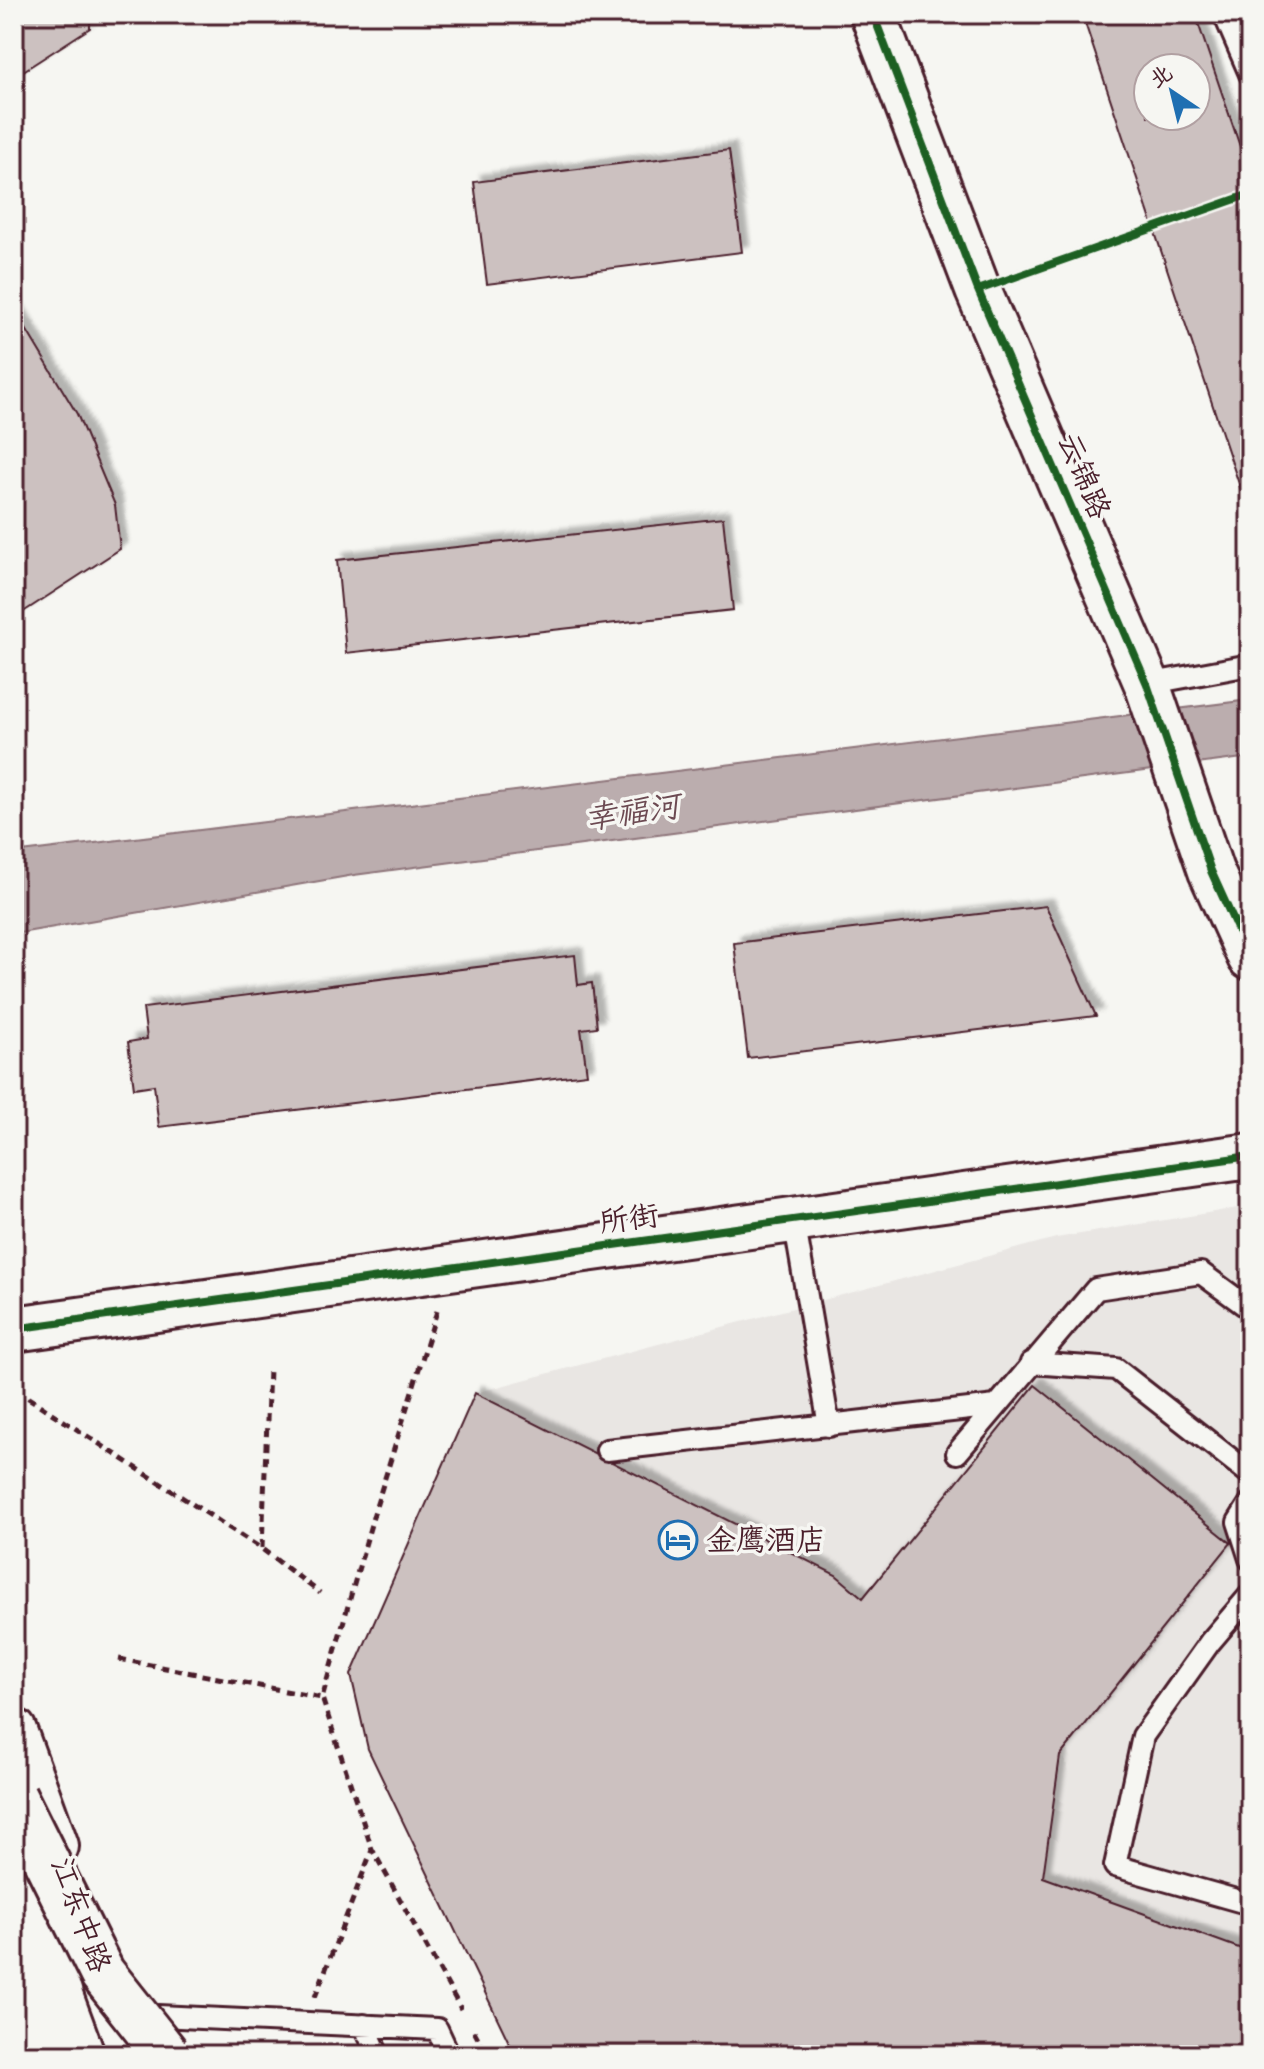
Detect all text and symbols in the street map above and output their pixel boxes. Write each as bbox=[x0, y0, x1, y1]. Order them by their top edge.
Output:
north arrow bbox=[1132, 52, 1212, 132]
text: 北 bbox=[1145, 59, 1178, 93]
street label: 云锦路 bbox=[1050, 428, 1118, 524]
water label: 幸福河 bbox=[582, 786, 687, 837]
street label: 所街 bbox=[597, 1197, 661, 1241]
hotel icon: 金鹰酒店 bbox=[657, 1519, 699, 1561]
place label: 金鹰酒店 bbox=[706, 1523, 826, 1558]
street label: 江东中路 bbox=[44, 1853, 118, 1977]

